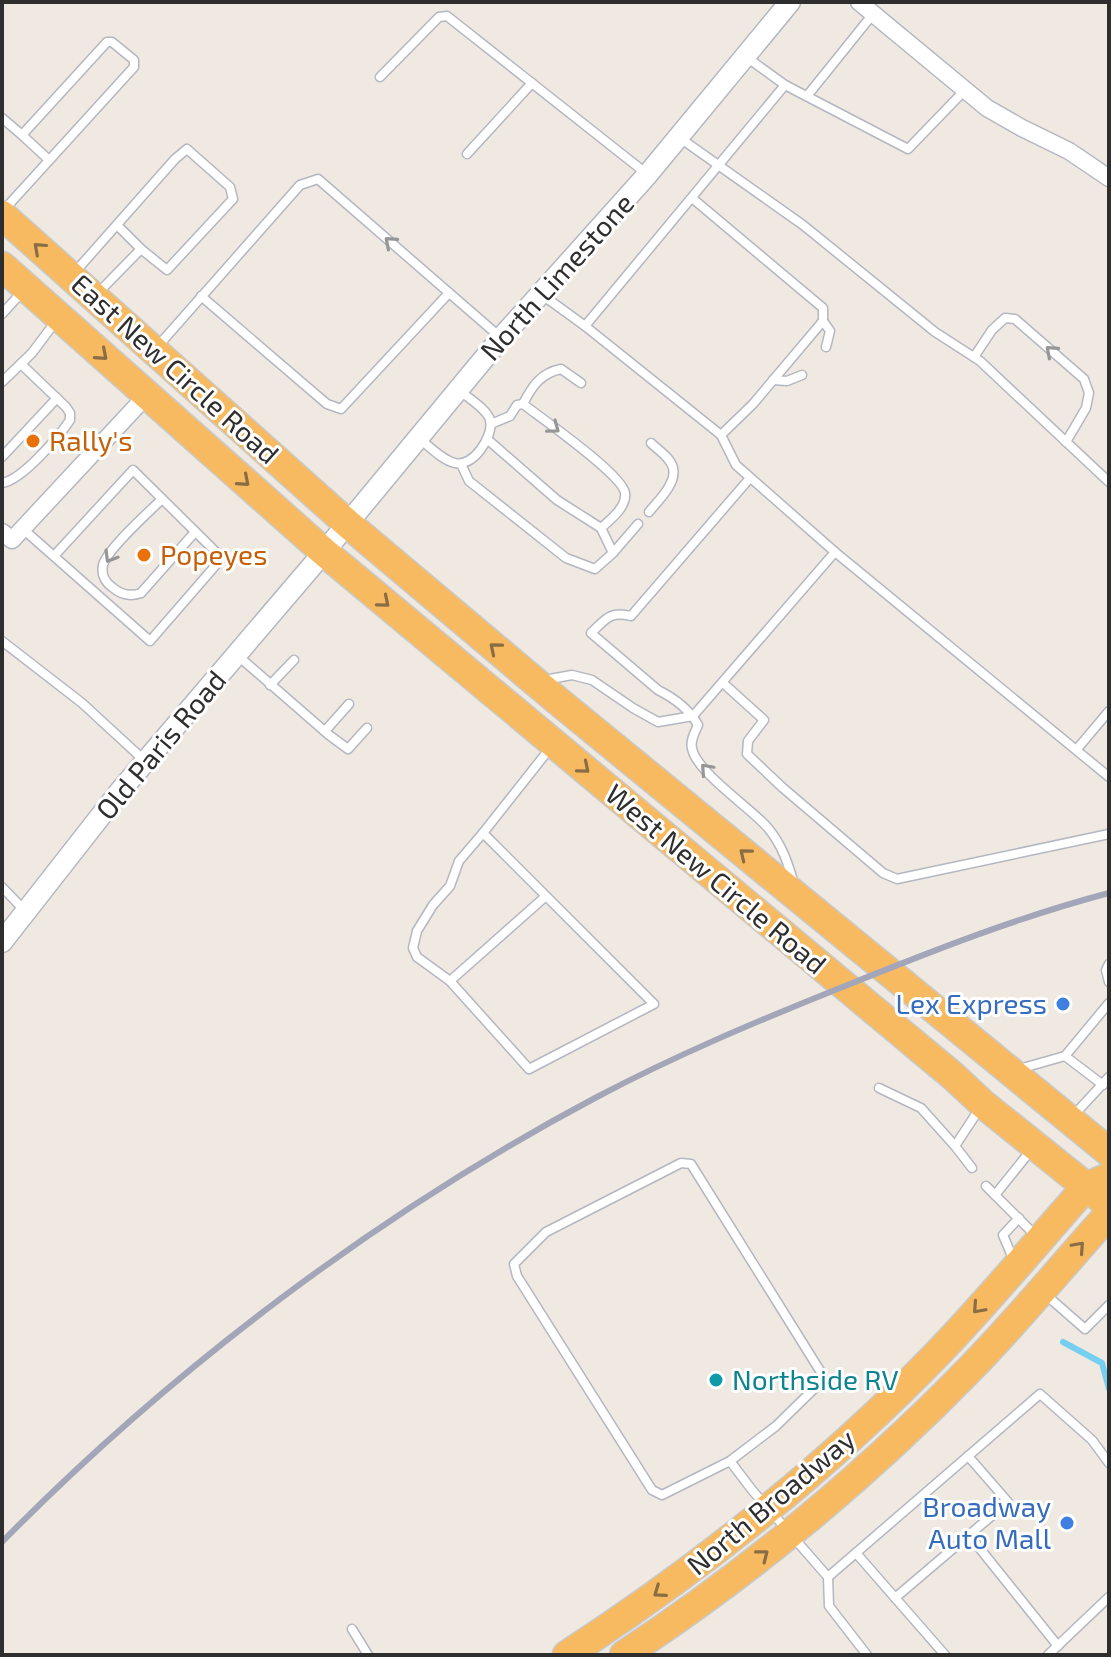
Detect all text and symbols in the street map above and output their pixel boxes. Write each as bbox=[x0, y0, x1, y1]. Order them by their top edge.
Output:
street label: North Limestone bbox=[472, 186, 640, 367]
one-way arrow bbox=[385, 237, 400, 252]
one-way arrow bbox=[33, 243, 48, 258]
street label: East New Circle Road bbox=[65, 266, 286, 470]
one-way arrow bbox=[92, 345, 107, 360]
one-way arrow bbox=[1046, 346, 1061, 360]
one-way arrow bbox=[545, 418, 560, 432]
place label: Rally's bbox=[49, 423, 133, 457]
marker: Rally's bbox=[24, 432, 42, 450]
one-way arrow bbox=[235, 471, 250, 486]
place label: Popeyes bbox=[160, 537, 267, 571]
marker: Popeyes bbox=[135, 546, 153, 564]
one-way arrow bbox=[105, 548, 120, 562]
one-way arrow bbox=[375, 592, 389, 607]
one-way arrow bbox=[490, 643, 504, 658]
street label: Old Paris Road bbox=[88, 663, 232, 826]
one-way arrow bbox=[575, 758, 589, 773]
one-way arrow bbox=[701, 763, 716, 778]
street label: West New Circle Road bbox=[600, 776, 834, 980]
one-way arrow bbox=[740, 849, 754, 864]
place label: Lex Express bbox=[896, 986, 1047, 1020]
marker: Lex Express bbox=[1054, 995, 1072, 1013]
one-way arrow bbox=[1070, 1241, 1084, 1256]
one-way arrow bbox=[974, 1299, 988, 1314]
place label: Northside RV bbox=[732, 1362, 899, 1396]
marker: Northside RV bbox=[707, 1371, 725, 1389]
street label: North Broadway bbox=[679, 1421, 861, 1581]
place label: Broadway Auto Mall bbox=[922, 1489, 1052, 1555]
marker: Broadway Auto Mall bbox=[1058, 1514, 1076, 1532]
one-way arrow bbox=[754, 1550, 768, 1565]
one-way arrow bbox=[654, 1582, 668, 1597]

